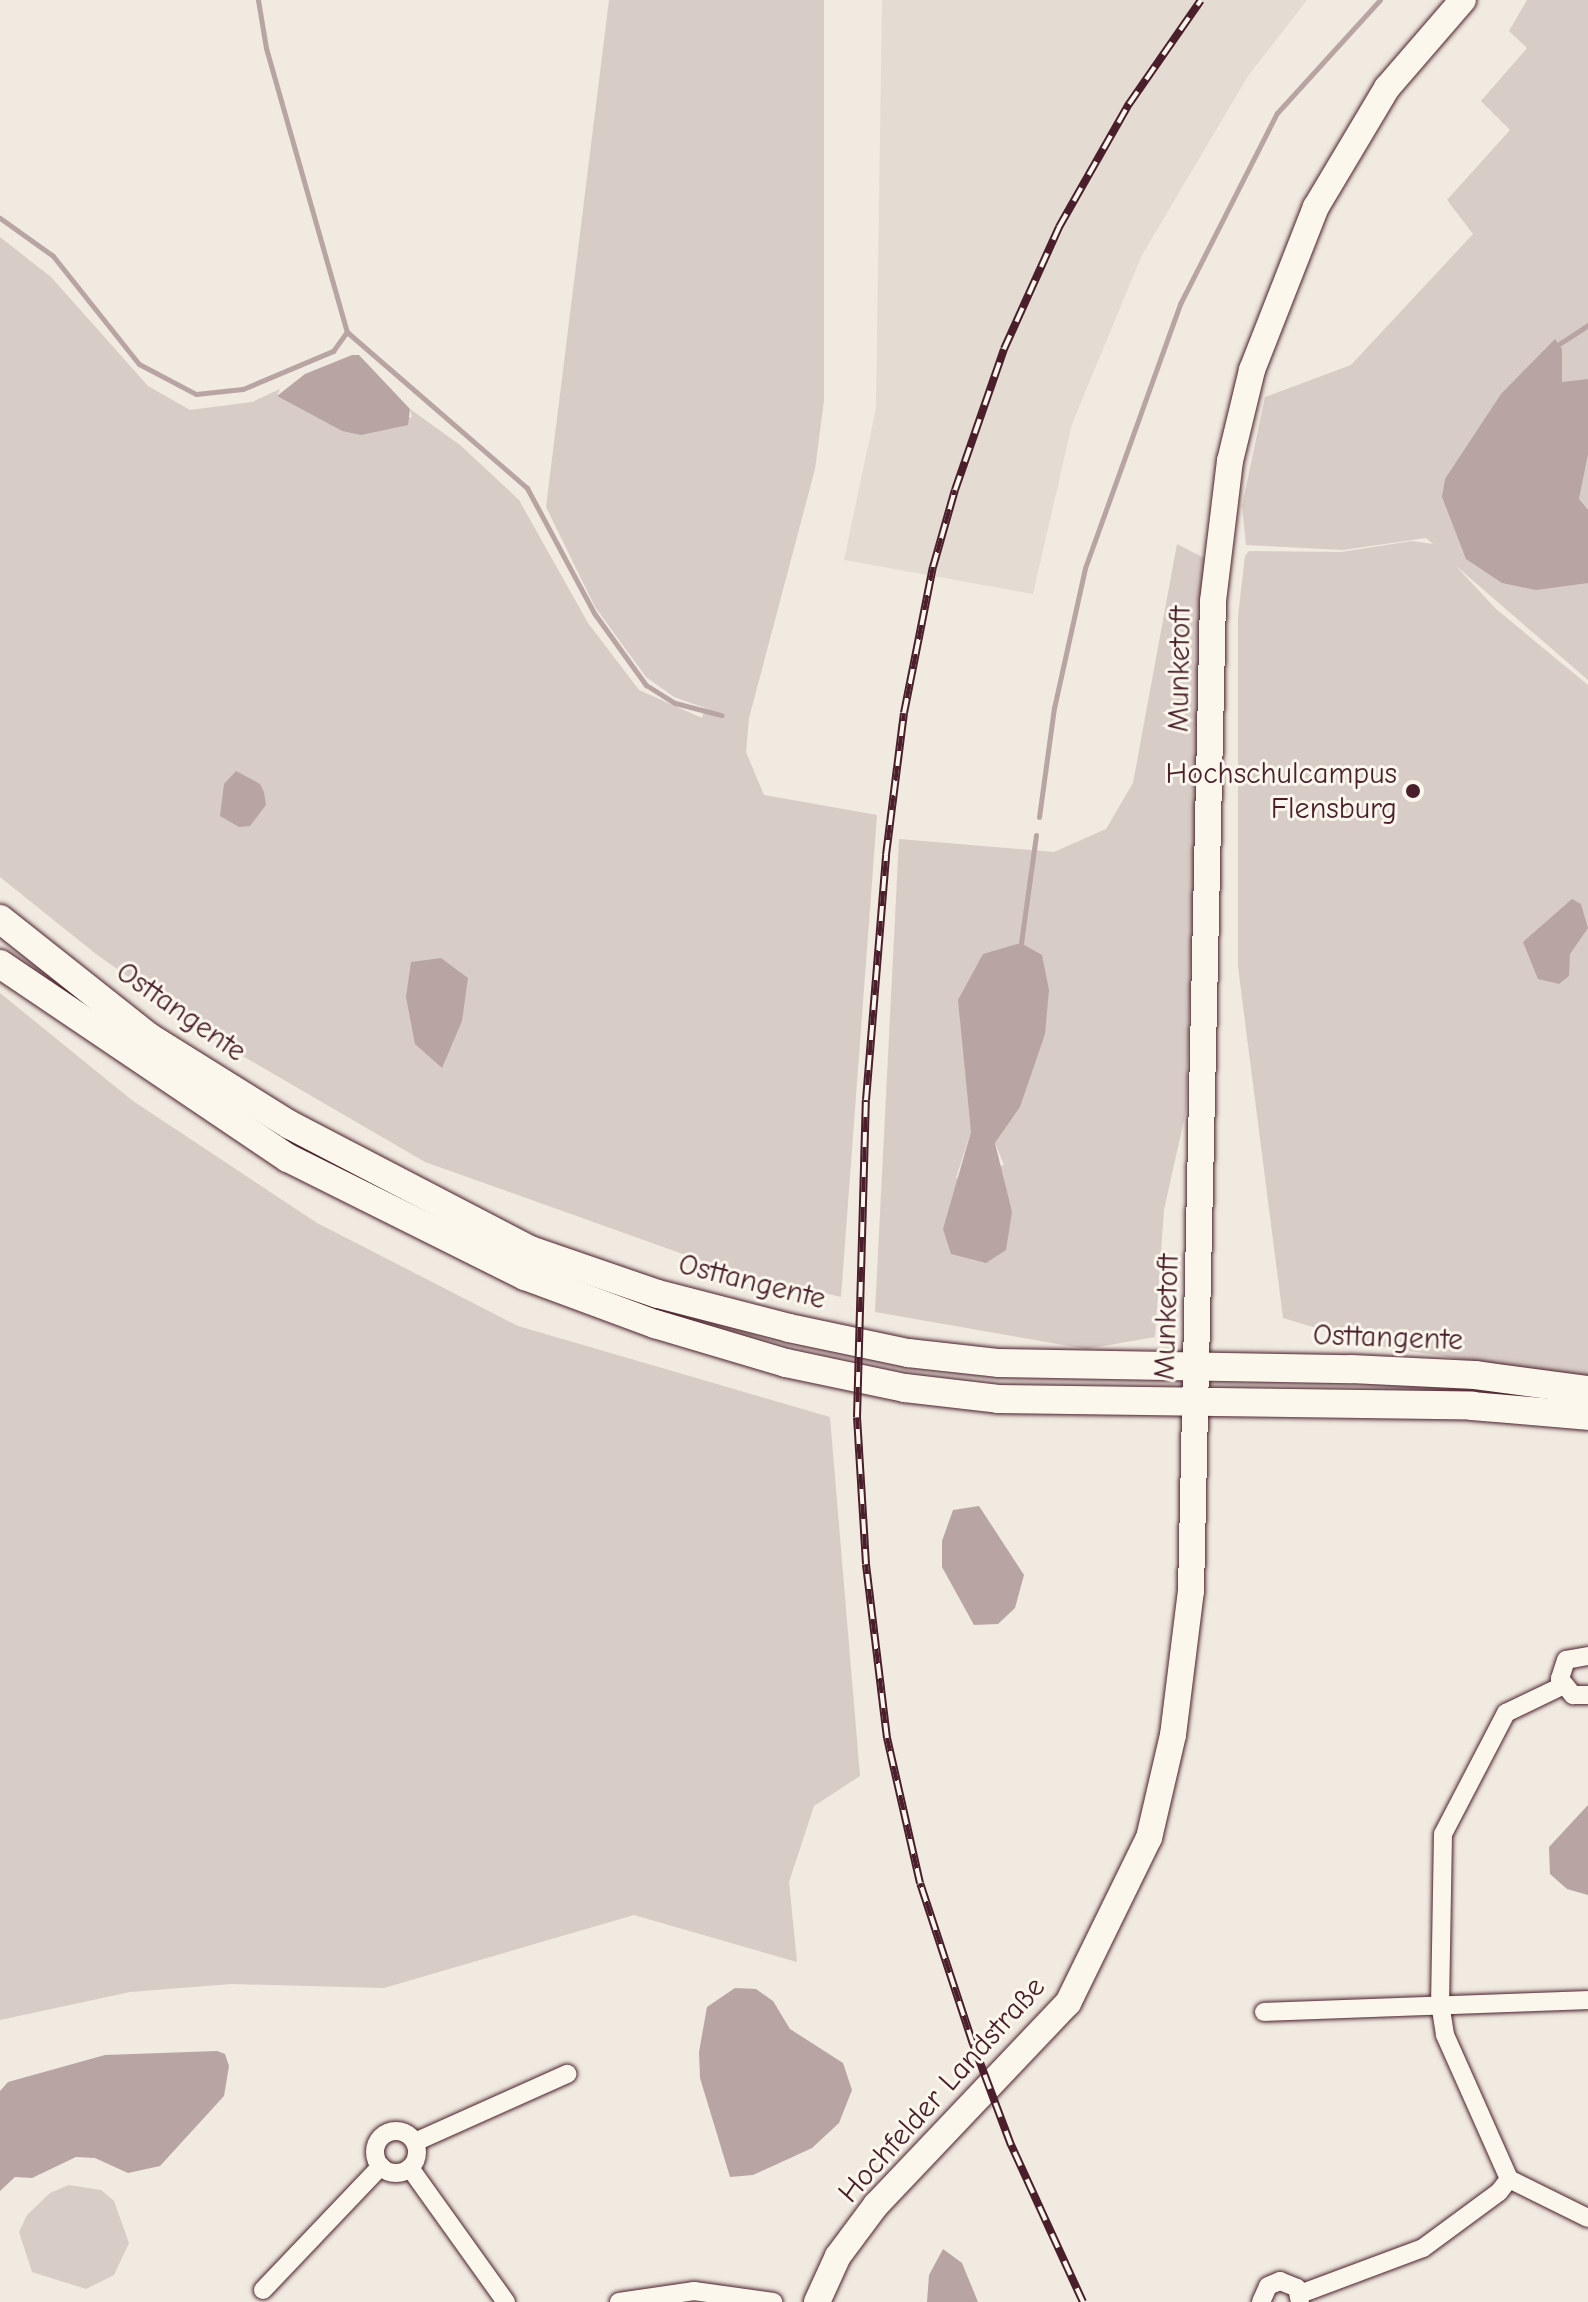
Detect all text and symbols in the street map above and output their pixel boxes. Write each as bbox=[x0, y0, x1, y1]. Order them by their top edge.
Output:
street label: Munketoft bbox=[1161, 606, 1199, 732]
place label: Hochschulcampus Flensburg bbox=[1166, 756, 1397, 826]
marker: Hochschulcampus Flensburg bbox=[1404, 782, 1422, 800]
street label: Osttangente bbox=[109, 954, 253, 1070]
street label: Osttangente bbox=[675, 1246, 829, 1318]
street label: Munketoft bbox=[1147, 1253, 1187, 1381]
street label: Osttangente bbox=[1312, 1317, 1464, 1359]
street label: Hochfelder Landstraße bbox=[831, 1970, 1053, 2210]

